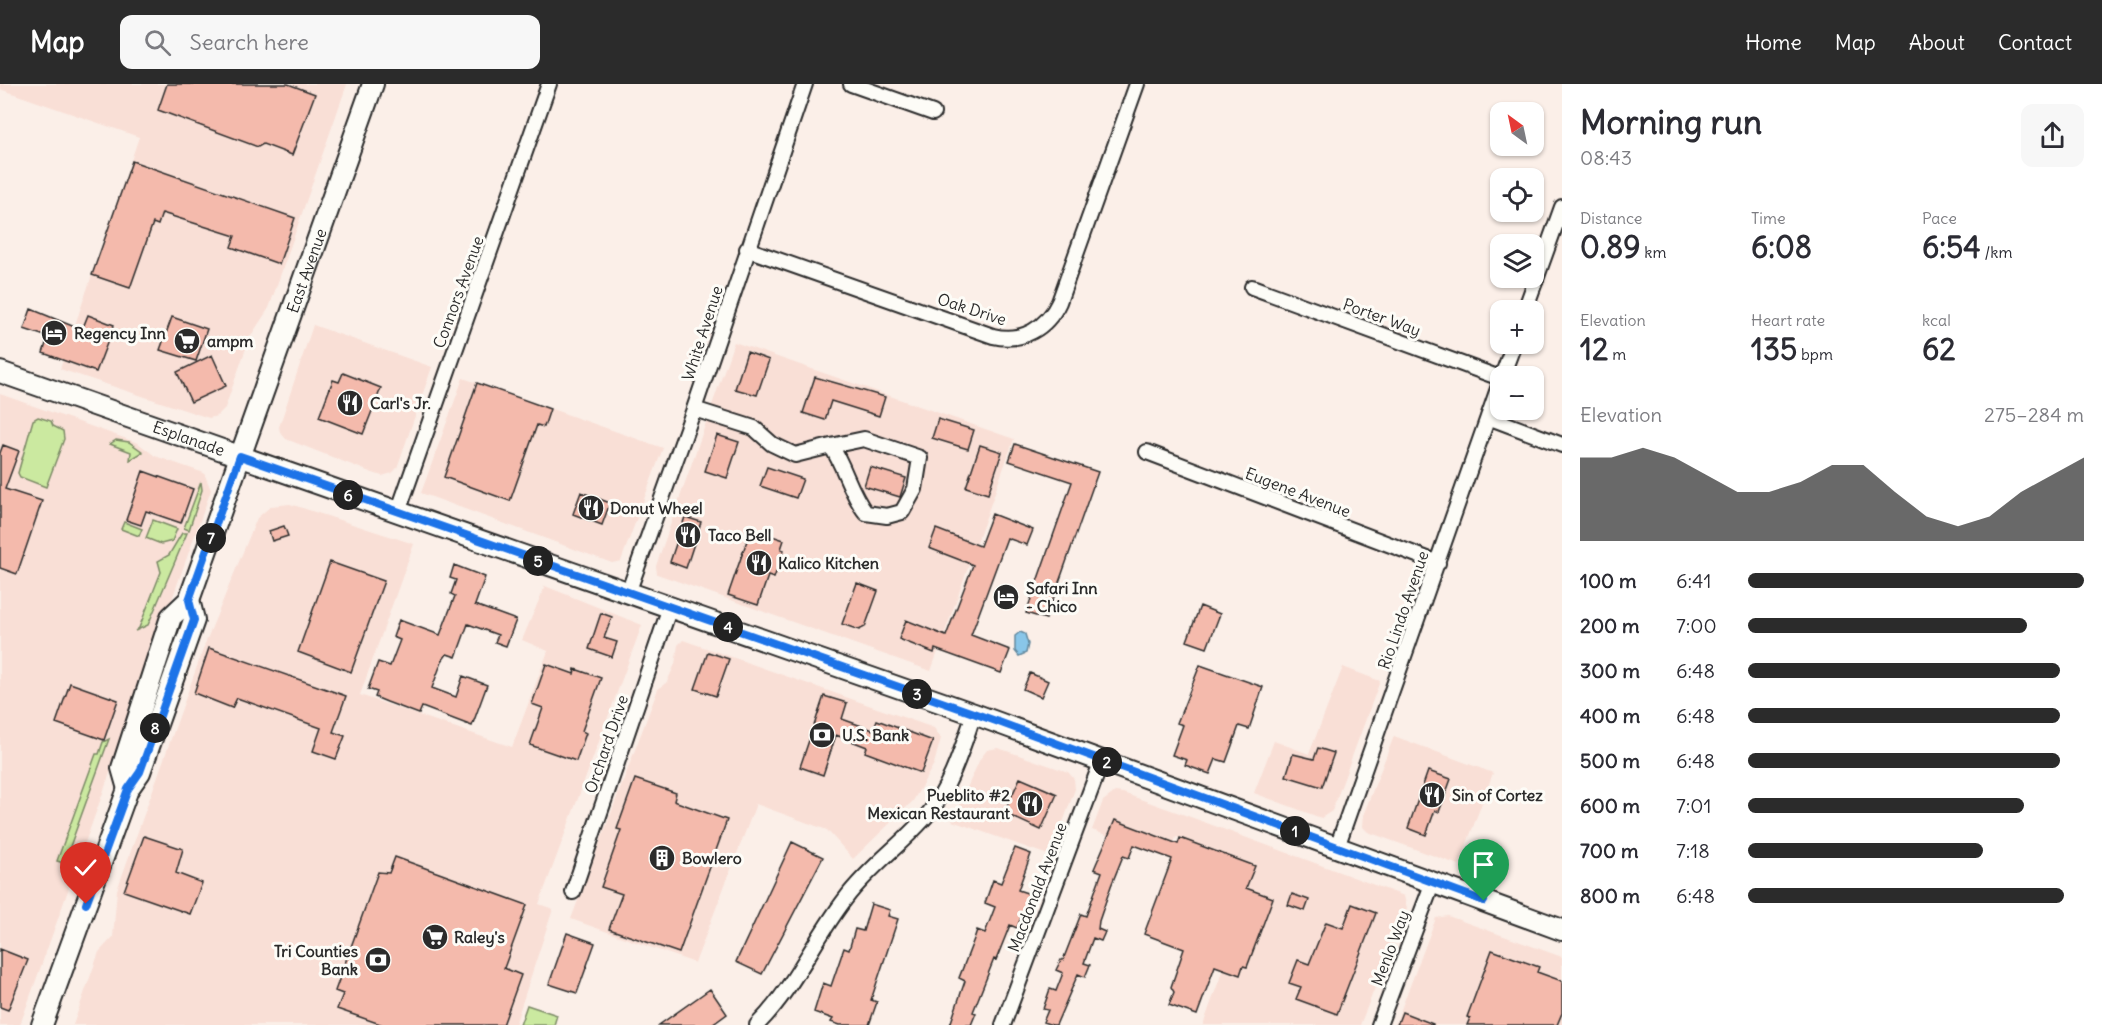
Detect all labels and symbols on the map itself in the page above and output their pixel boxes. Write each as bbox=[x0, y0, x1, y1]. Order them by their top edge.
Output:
north arrow bbox=[1490, 102, 1544, 156]
street label: East Avenue bbox=[282, 226, 331, 316]
street label: Connors Avenue bbox=[428, 233, 488, 351]
street label: White Avenue bbox=[677, 283, 727, 383]
street label: Oak Drive bbox=[935, 288, 1009, 330]
street label: Porter Way bbox=[1340, 294, 1424, 340]
hotel icon: Regency Inn bbox=[39, 318, 69, 348]
place label: Regency Inn bbox=[74, 323, 166, 344]
supermarket icon: ampm bbox=[172, 326, 202, 356]
place label: ampm bbox=[207, 331, 253, 352]
restaurant icon: Carl's Jr. bbox=[335, 388, 365, 418]
place label: Carl's Jr. bbox=[370, 393, 431, 413]
street label: Esplanade bbox=[150, 416, 227, 460]
street label: Eugene Avenue bbox=[1242, 463, 1354, 521]
pin: 6 bbox=[333, 480, 363, 510]
restaurant icon: Donut Wheel bbox=[576, 493, 606, 523]
place label: Donut Wheel bbox=[610, 498, 703, 518]
restaurant icon: Taco Bell bbox=[673, 520, 703, 550]
pin: 7 bbox=[196, 523, 226, 553]
place label: Taco Bell bbox=[708, 525, 771, 545]
pin: 5 bbox=[523, 546, 553, 576]
restaurant icon: Kalico Kitchen bbox=[744, 548, 774, 578]
street label: Rio Lindo Avenue bbox=[1373, 548, 1433, 672]
place label: Kalico Kitchen bbox=[778, 553, 879, 573]
place label: Safari Inn - Chico bbox=[1026, 578, 1098, 616]
hotel icon: Safari Inn - Chico bbox=[991, 582, 1021, 612]
pin: 4 bbox=[713, 612, 743, 642]
pin: 3 bbox=[902, 679, 932, 709]
street label: Orchard Drive bbox=[580, 692, 632, 796]
pin: 8 bbox=[140, 713, 170, 743]
bank icon: U.S. Bank bbox=[807, 720, 837, 750]
place label: U.S. Bank bbox=[842, 725, 909, 745]
pin: 2 bbox=[1092, 747, 1122, 777]
restaurant icon: Sin of Cortez bbox=[1417, 780, 1447, 810]
place label: Pueblito #2 Mexican Restaurant bbox=[867, 785, 1011, 823]
place label: Sin of Cortez bbox=[1452, 785, 1543, 805]
restaurant icon: Pueblito #2 Mexican Restaurant bbox=[1015, 789, 1045, 819]
pin: 1 bbox=[1280, 816, 1310, 846]
street label: Macdonald Avenue bbox=[1003, 819, 1071, 955]
pin bbox=[1458, 839, 1509, 901]
pin bbox=[60, 842, 111, 904]
building icon: Bowlero bbox=[647, 843, 677, 873]
place label: Bowlero bbox=[682, 848, 742, 868]
street label: Menlo Way bbox=[1366, 907, 1414, 989]
supermarket icon: Raley's bbox=[420, 922, 450, 952]
place label: Raley's bbox=[454, 927, 505, 948]
place label: Tri Counties Bank bbox=[274, 941, 358, 979]
bank icon: Tri Counties Bank bbox=[363, 945, 393, 975]

